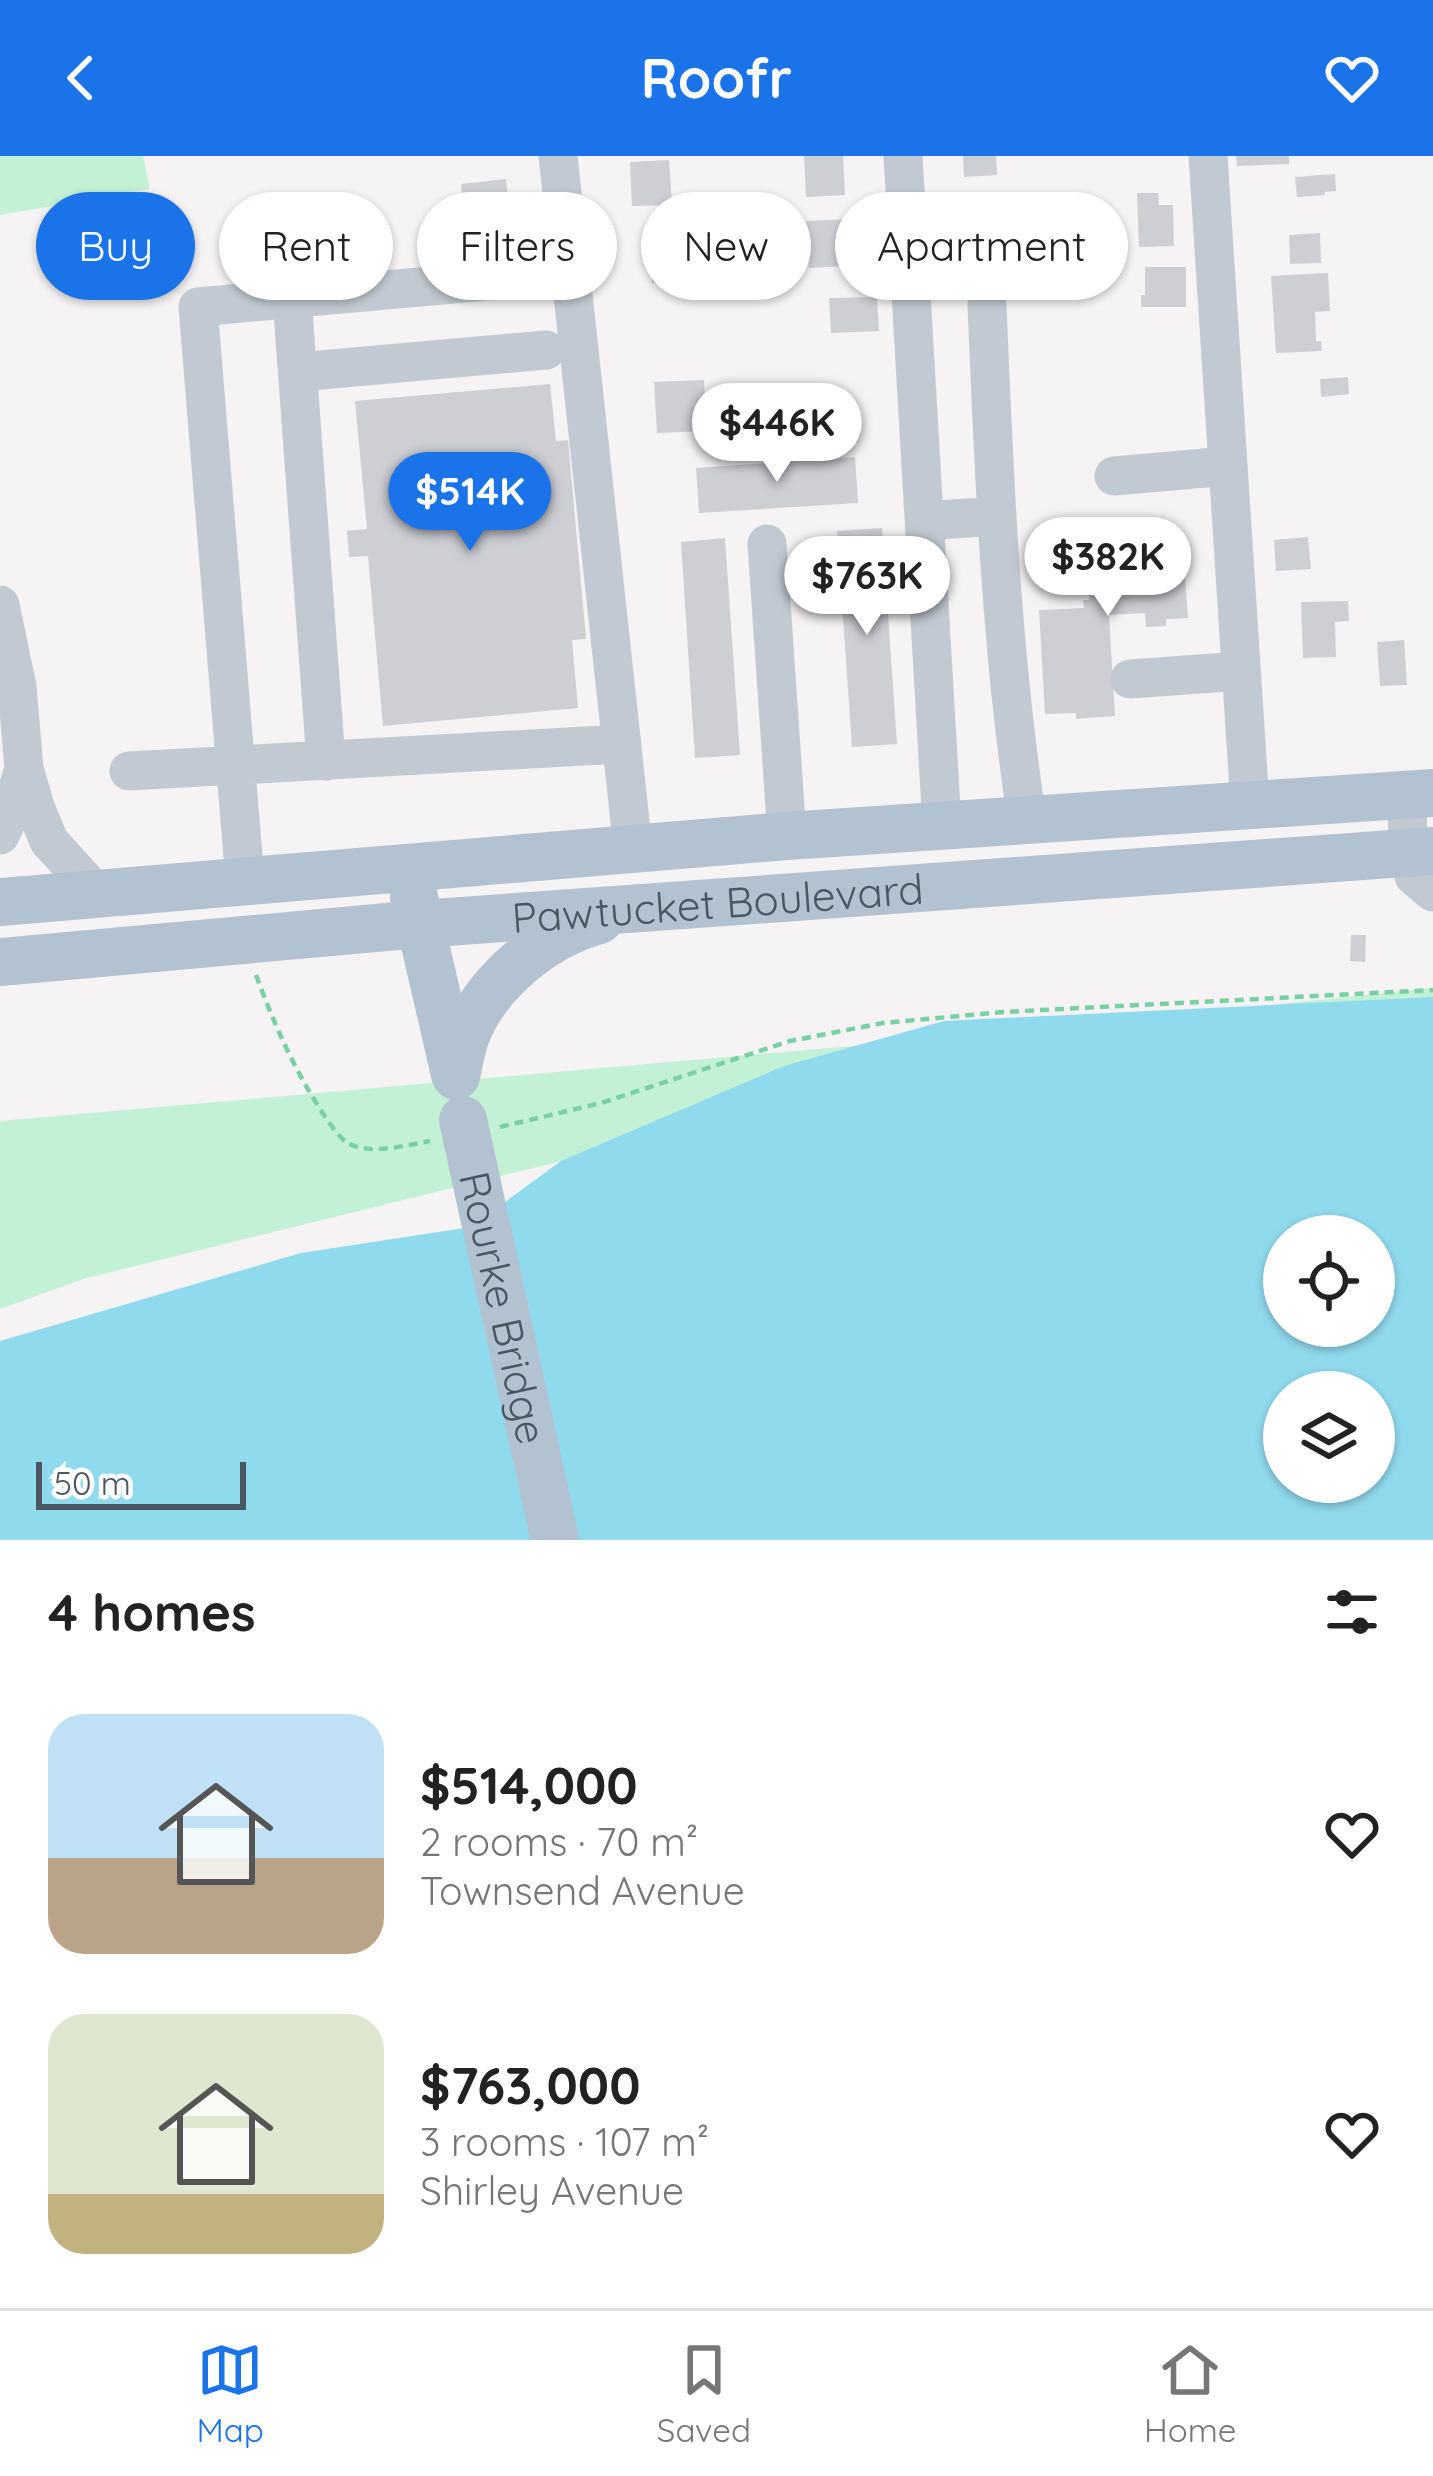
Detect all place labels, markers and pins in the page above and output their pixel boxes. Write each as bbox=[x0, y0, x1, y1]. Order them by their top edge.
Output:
pin: $446K bbox=[693, 383, 861, 485]
pin: $514K bbox=[386, 452, 554, 554]
pin: $382K bbox=[1024, 517, 1192, 619]
pin: $763K bbox=[783, 536, 951, 638]

